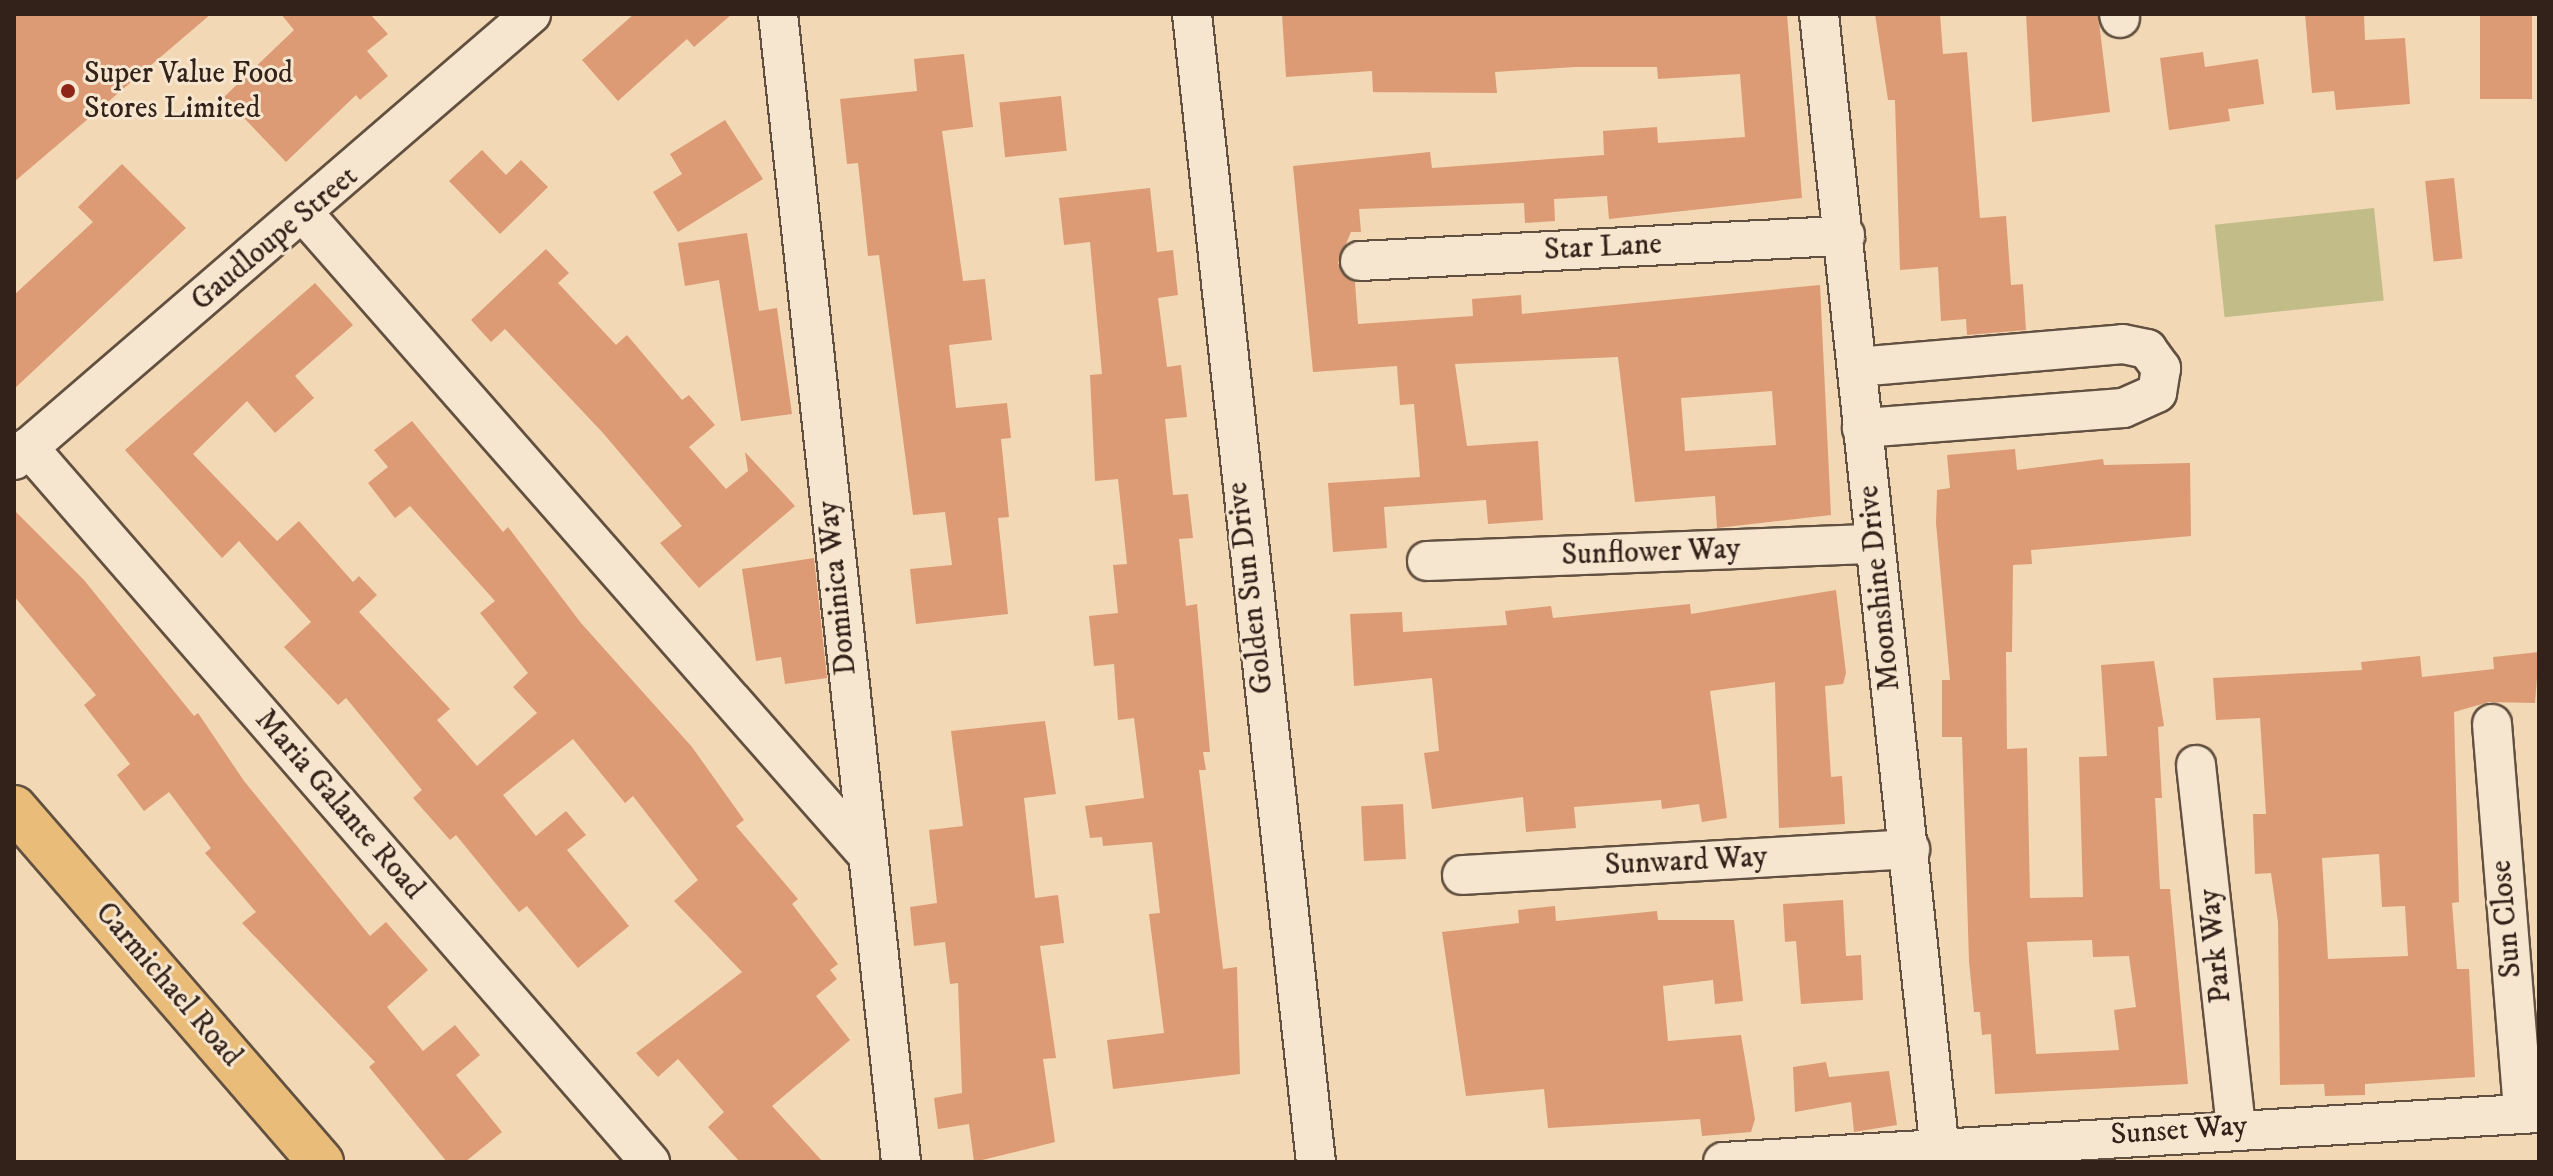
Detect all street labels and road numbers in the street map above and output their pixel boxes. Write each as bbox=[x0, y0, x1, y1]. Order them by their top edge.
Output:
street label: Gaudloupe Street bbox=[185, 159, 365, 319]
street label: Star Lane bbox=[1543, 227, 1663, 269]
street label: Golden Sun Drive bbox=[1220, 480, 1282, 696]
street label: Moonshine Drive bbox=[1851, 483, 1909, 693]
street label: Dominica Way bbox=[811, 499, 865, 677]
street label: Sunflower Way bbox=[1561, 532, 1741, 574]
street label: Maria Galante Road bbox=[247, 703, 431, 907]
street label: Sunward Way bbox=[1604, 840, 1768, 884]
street label: Sun Close bbox=[2484, 859, 2530, 979]
street label: Park Way bbox=[2192, 887, 2240, 1005]
street label: Carmichael Road bbox=[87, 896, 249, 1074]
street label: Sunset Way bbox=[2109, 1108, 2249, 1154]

